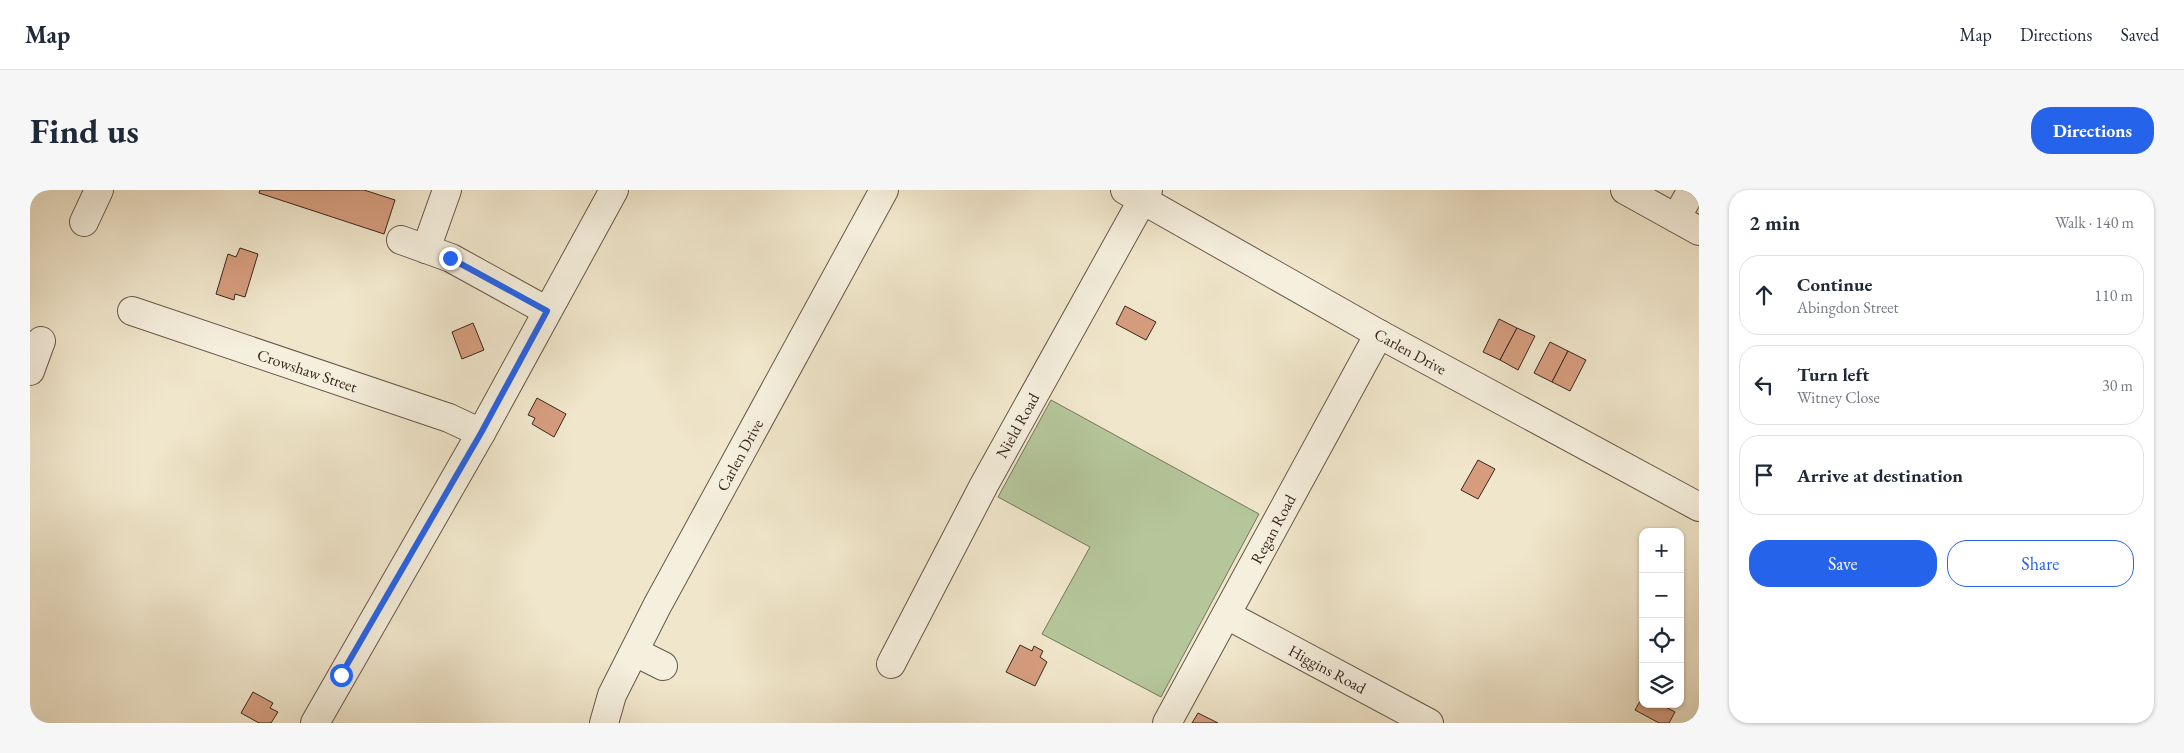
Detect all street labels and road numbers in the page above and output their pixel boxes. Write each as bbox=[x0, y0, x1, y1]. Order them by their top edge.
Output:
street label: Carlen Drive bbox=[1371, 323, 1450, 379]
street label: Crowshaw Street bbox=[255, 344, 360, 397]
street label: Nield Road bbox=[991, 388, 1044, 462]
street label: Carlen Drive bbox=[711, 415, 768, 495]
street label: Regan Road bbox=[1245, 490, 1301, 567]
street label: Higgins Road bbox=[1285, 639, 1371, 698]

